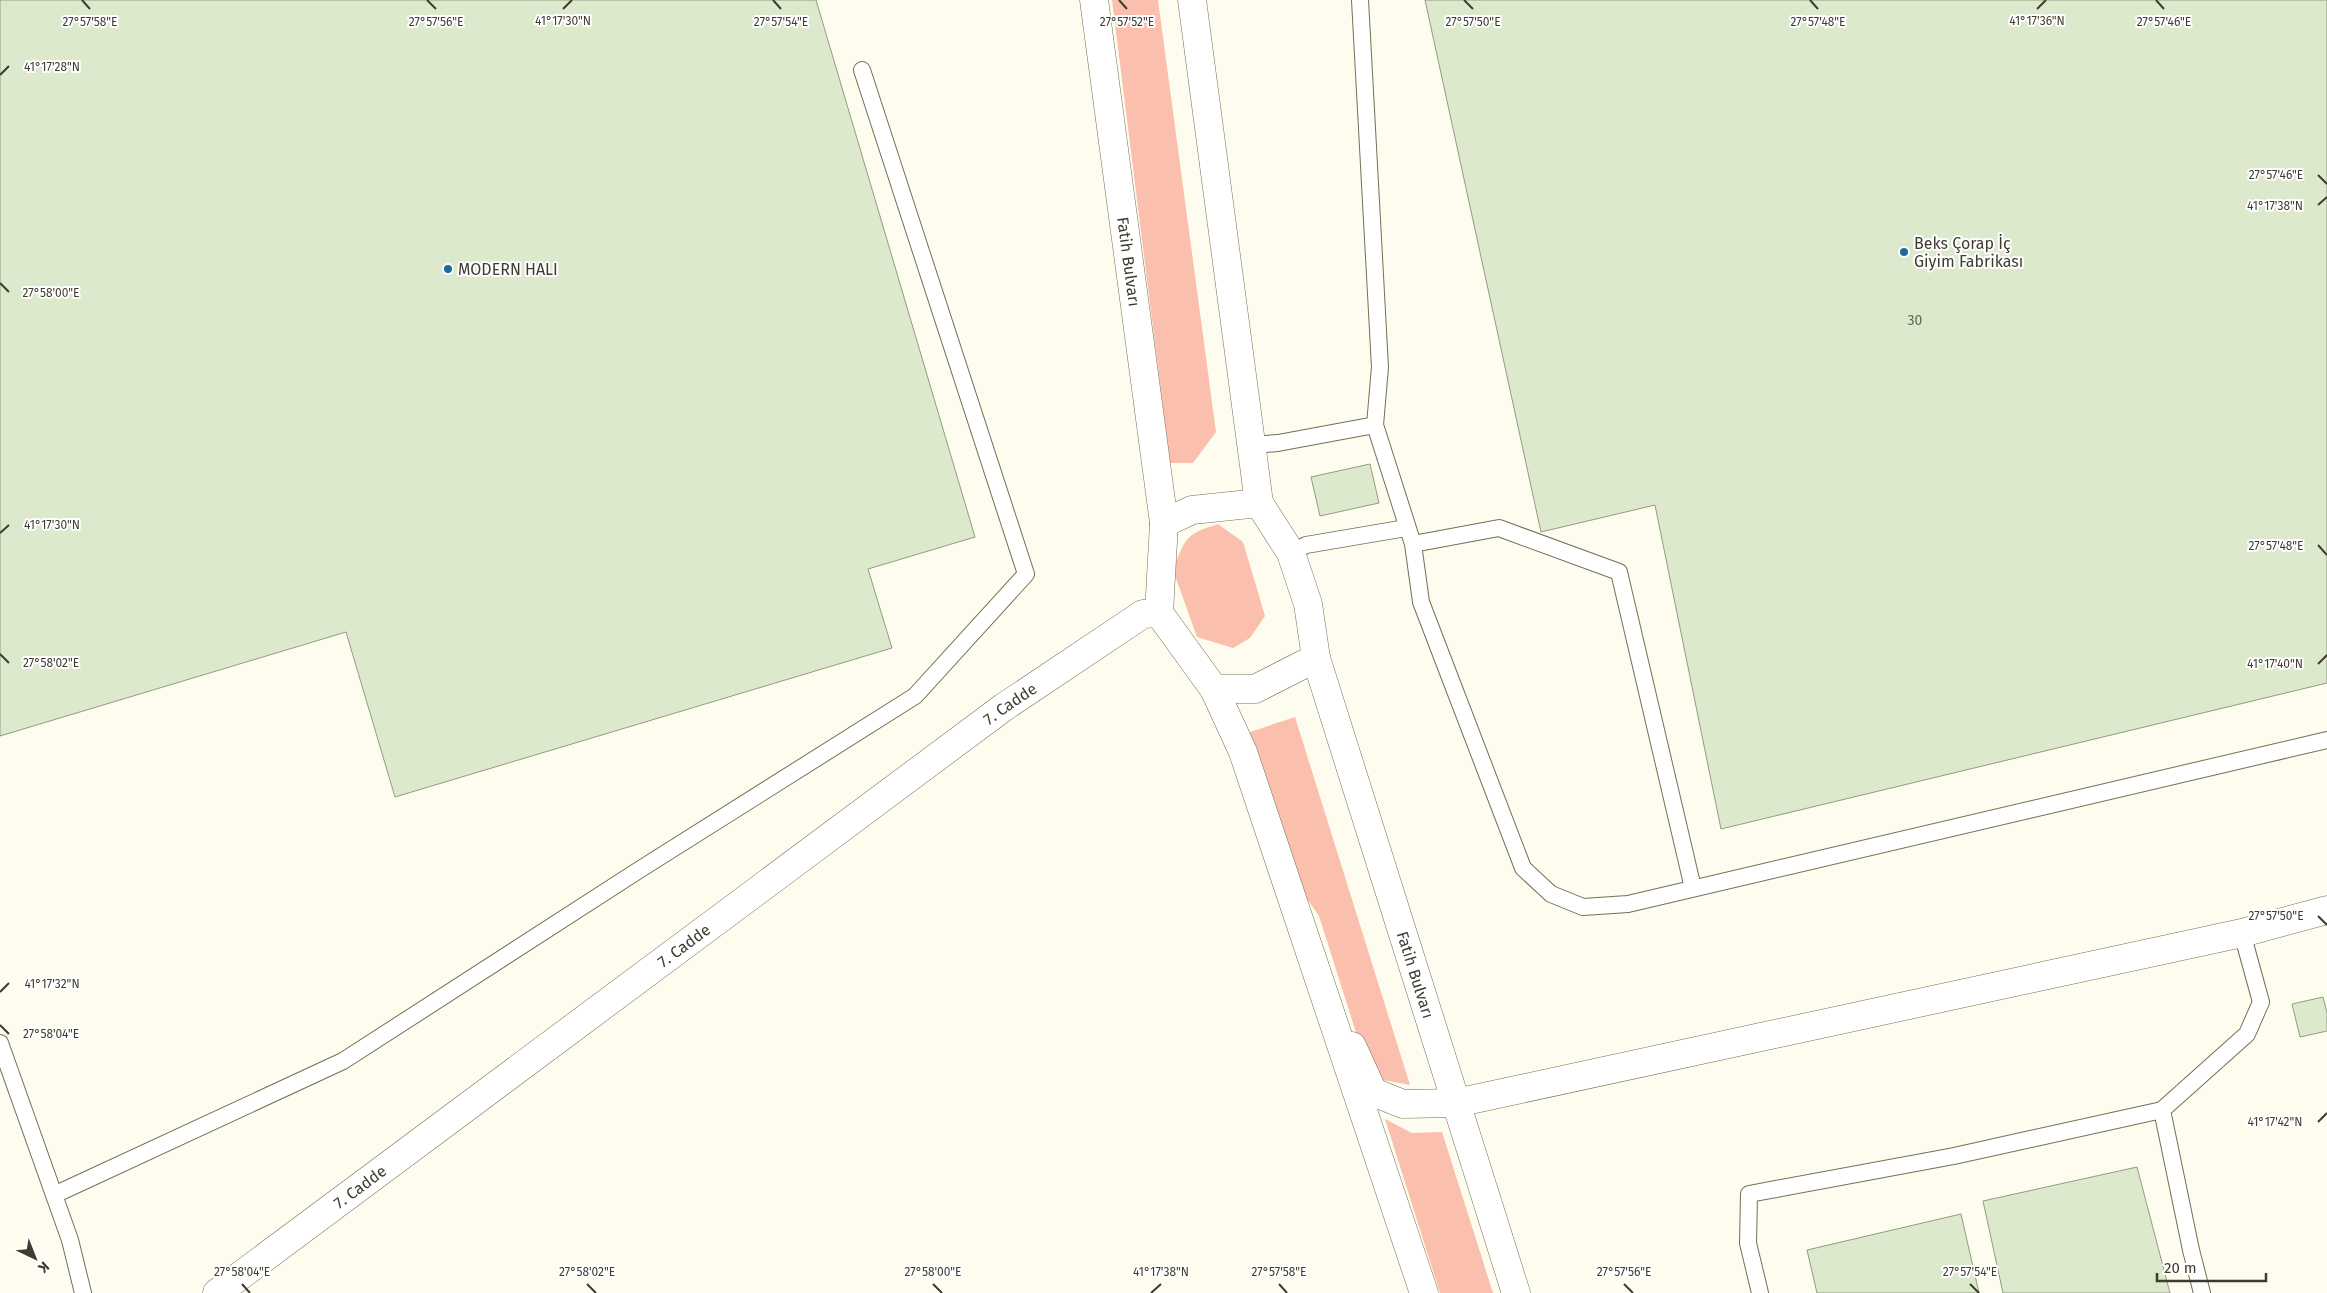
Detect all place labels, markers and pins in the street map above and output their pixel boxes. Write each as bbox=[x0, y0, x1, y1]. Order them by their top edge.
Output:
place label: Beks Çorap İç Giyim Fabrikası bbox=[1914, 233, 2023, 271]
marker: Beks Çorap İç Giyim Fabrikası bbox=[1898, 246, 1910, 258]
place label: MODERN HALI bbox=[458, 260, 558, 279]
marker: MODERN HALI bbox=[442, 263, 454, 275]

